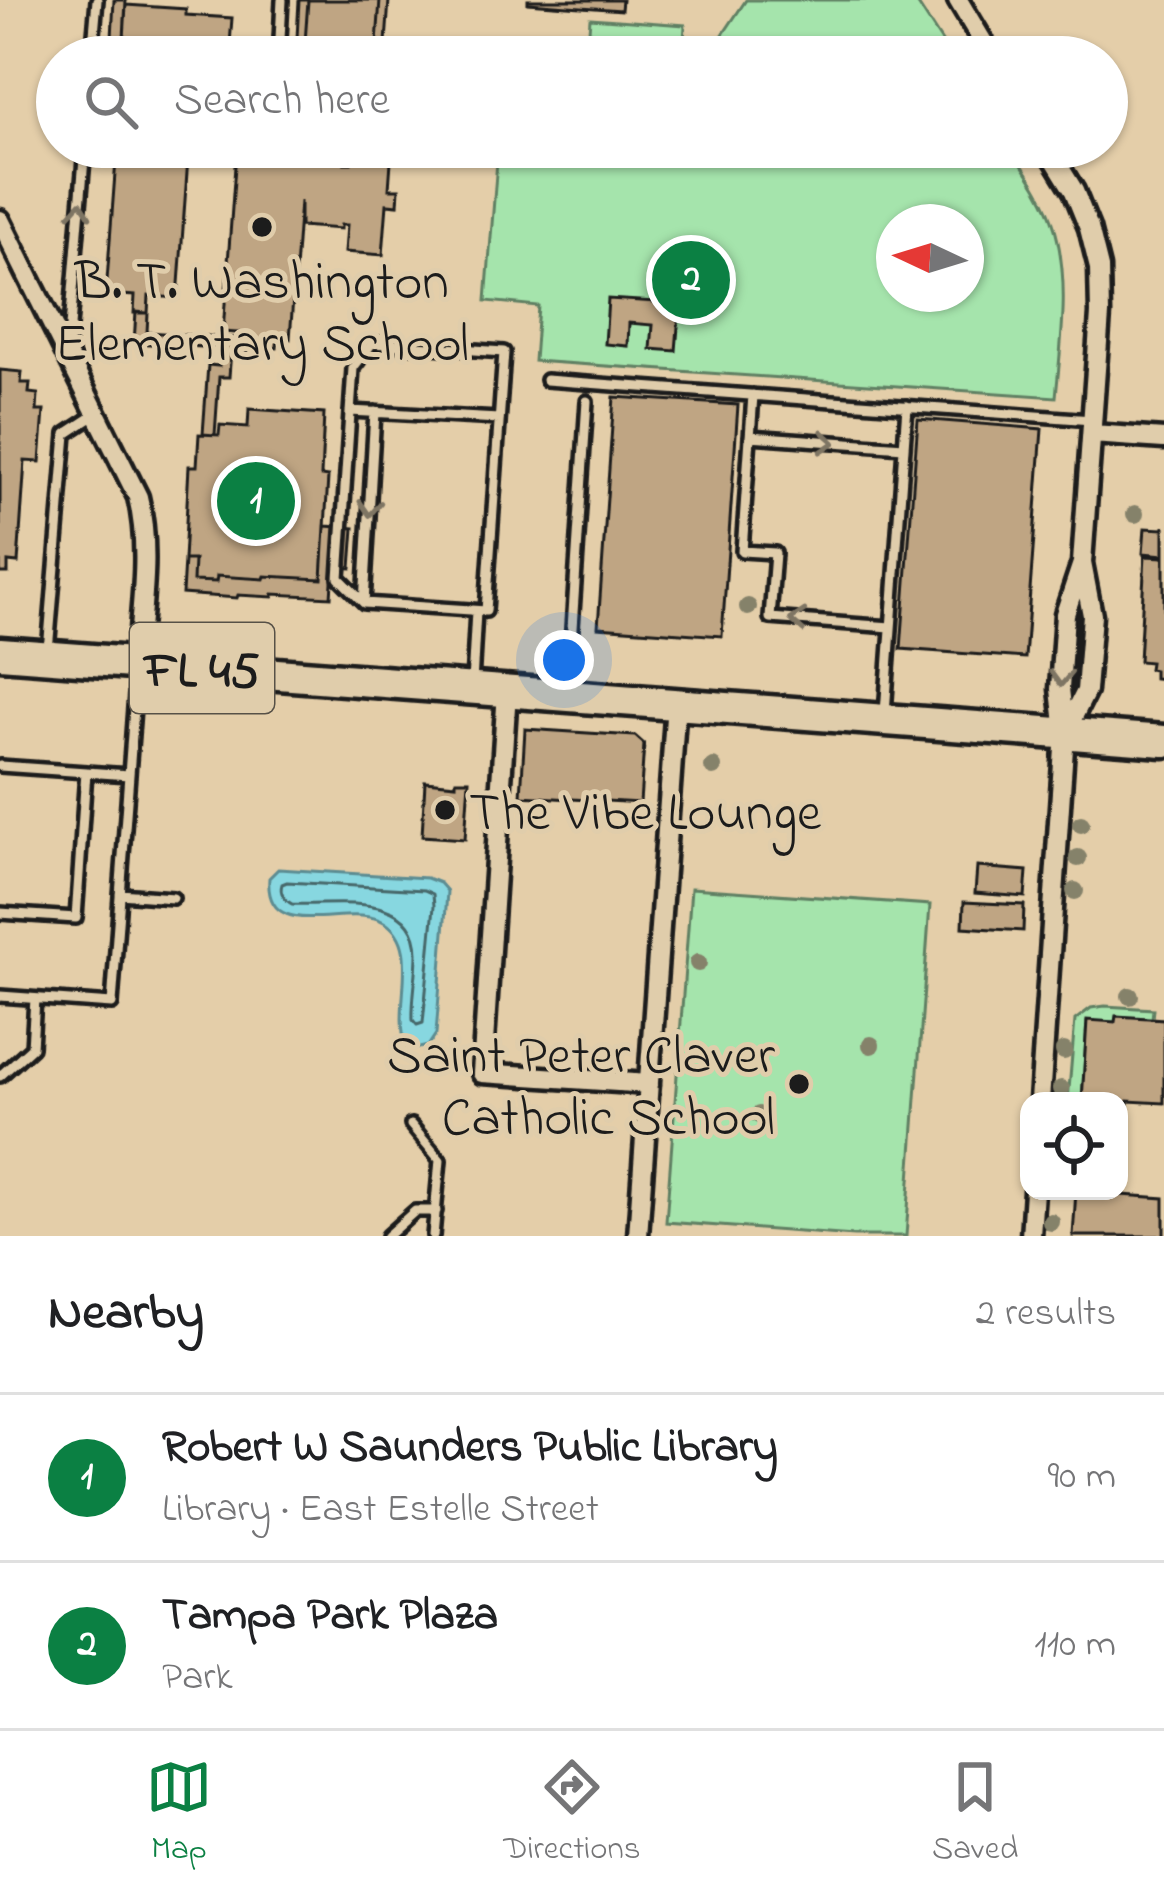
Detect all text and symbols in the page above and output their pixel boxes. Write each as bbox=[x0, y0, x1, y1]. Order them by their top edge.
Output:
search box bbox=[36, 36, 1128, 168]
icon: search bbox=[78, 69, 144, 135]
text: Search here bbox=[174, 69, 390, 135]
one-way arrow bbox=[66, 200, 92, 219]
north arrow bbox=[876, 204, 984, 312]
marker: B. T. Washington Elementary School bbox=[249, 214, 275, 240]
pin: 2 bbox=[652, 235, 730, 325]
place label: B. T. Washington Elementary School bbox=[55, 246, 469, 386]
one-way arrow bbox=[818, 428, 837, 454]
pin: 1 bbox=[217, 456, 295, 546]
one-way arrow bbox=[357, 499, 383, 518]
one-way arrow bbox=[789, 608, 808, 634]
road number: FL 45 bbox=[130, 623, 274, 713]
your location bbox=[534, 630, 594, 690]
one-way arrow bbox=[1049, 669, 1075, 687]
place label: The Vibe Lounge bbox=[469, 777, 822, 856]
marker: The Vibe Lounge bbox=[432, 797, 458, 823]
place label: Saint Peter Claver Catholic School bbox=[387, 1020, 775, 1160]
marker: Saint Peter Claver Catholic School bbox=[786, 1071, 812, 1097]
map controls bbox=[1020, 1092, 1128, 1200]
button: locate bbox=[1020, 1092, 1128, 1200]
text: Nearby bbox=[48, 1277, 204, 1352]
text: 2 results bbox=[976, 1286, 1116, 1343]
text: Robert W Saunders Public Library bbox=[162, 1416, 778, 1482]
text: 1 bbox=[81, 1449, 93, 1506]
text: 90 m bbox=[1047, 1449, 1116, 1506]
text: Library · East Estelle Street bbox=[162, 1482, 599, 1539]
text: Tampa Park Plaza bbox=[162, 1584, 498, 1650]
text: 2 bbox=[77, 1617, 97, 1674]
text: 110 m bbox=[1034, 1617, 1116, 1674]
text: Park bbox=[162, 1650, 232, 1707]
tab: Map bbox=[146, 1754, 212, 1874]
tab: Directions bbox=[503, 1754, 641, 1874]
tab: Saved bbox=[932, 1754, 1018, 1874]

